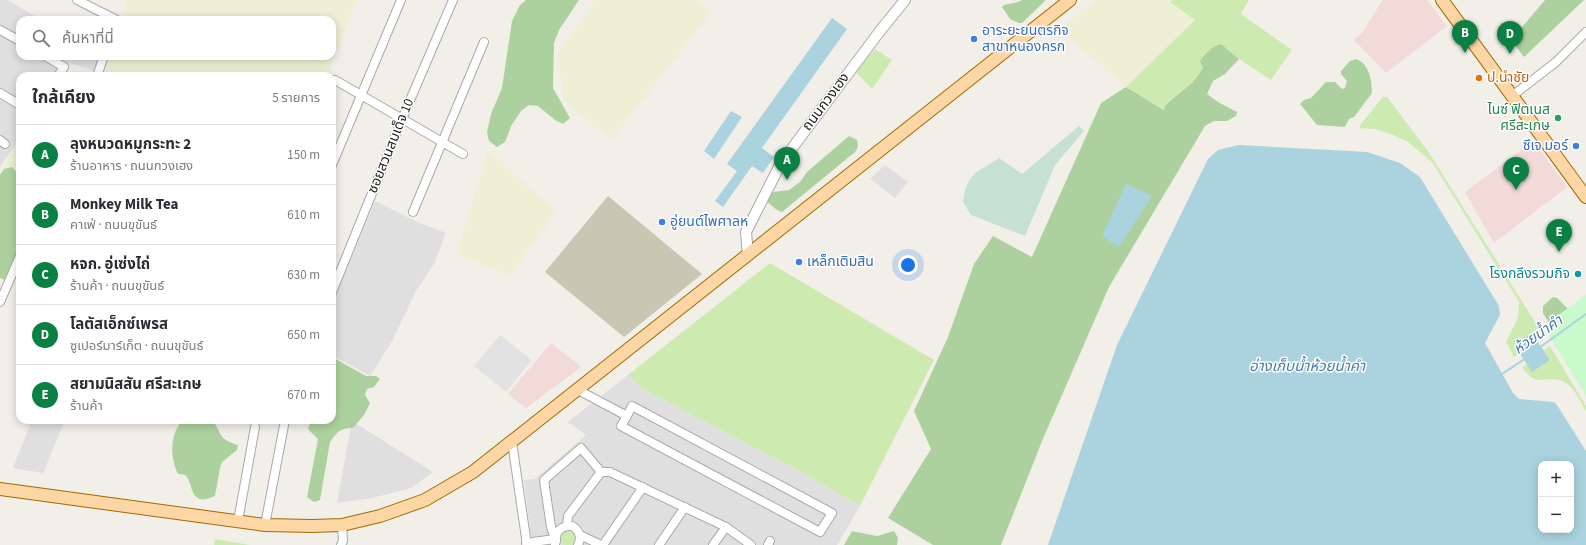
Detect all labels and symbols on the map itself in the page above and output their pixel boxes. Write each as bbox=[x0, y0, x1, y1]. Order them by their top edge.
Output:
pin: B bbox=[1452, 20, 1478, 53]
place label: อาระยะยนตรกิจ สาขาหนองครก bbox=[982, 21, 1069, 57]
pin: D bbox=[1497, 21, 1523, 54]
marker: อาระยะยนตรกิจ สาขาหนองครก bbox=[969, 34, 979, 44]
place label: ป.นำชัย bbox=[1487, 68, 1529, 88]
street label: ถนนกวงเฮง bbox=[798, 69, 854, 135]
marker: ป.นำชัย bbox=[1474, 73, 1484, 83]
street label: ซอยสวนสมเด็จ 10 bbox=[363, 95, 419, 197]
place label: ไนซ์ ฟิตเนส ศรีสะเกษ bbox=[1487, 100, 1550, 136]
marker: ไนซ์ ฟิตเนส ศรีสะเกษ bbox=[1553, 113, 1563, 123]
place label: ซีเจ มอร์ bbox=[1523, 136, 1569, 156]
marker: ซีเจ มอร์ bbox=[1571, 141, 1581, 151]
pin: A bbox=[774, 147, 800, 180]
pin: C bbox=[1503, 157, 1529, 190]
place label: อู่ยนต์ไพศาลห bbox=[670, 212, 748, 232]
marker: อู่ยนต์ไพศาลห bbox=[657, 217, 667, 227]
pin: E bbox=[1546, 219, 1572, 252]
place label: เหล็กเติมสิน bbox=[807, 252, 874, 272]
your location bbox=[898, 255, 918, 275]
marker: เหล็กเติมสิน bbox=[794, 257, 804, 267]
place label: โรงกลึงรวมกิจ bbox=[1489, 264, 1570, 284]
marker: โรงกลึงรวมกิจ bbox=[1573, 269, 1583, 279]
water label: ห้วยน้ำคำ bbox=[1509, 309, 1568, 360]
water label: อ่างเก็บน้ำห้วยน้ำคำ bbox=[1249, 355, 1366, 377]

